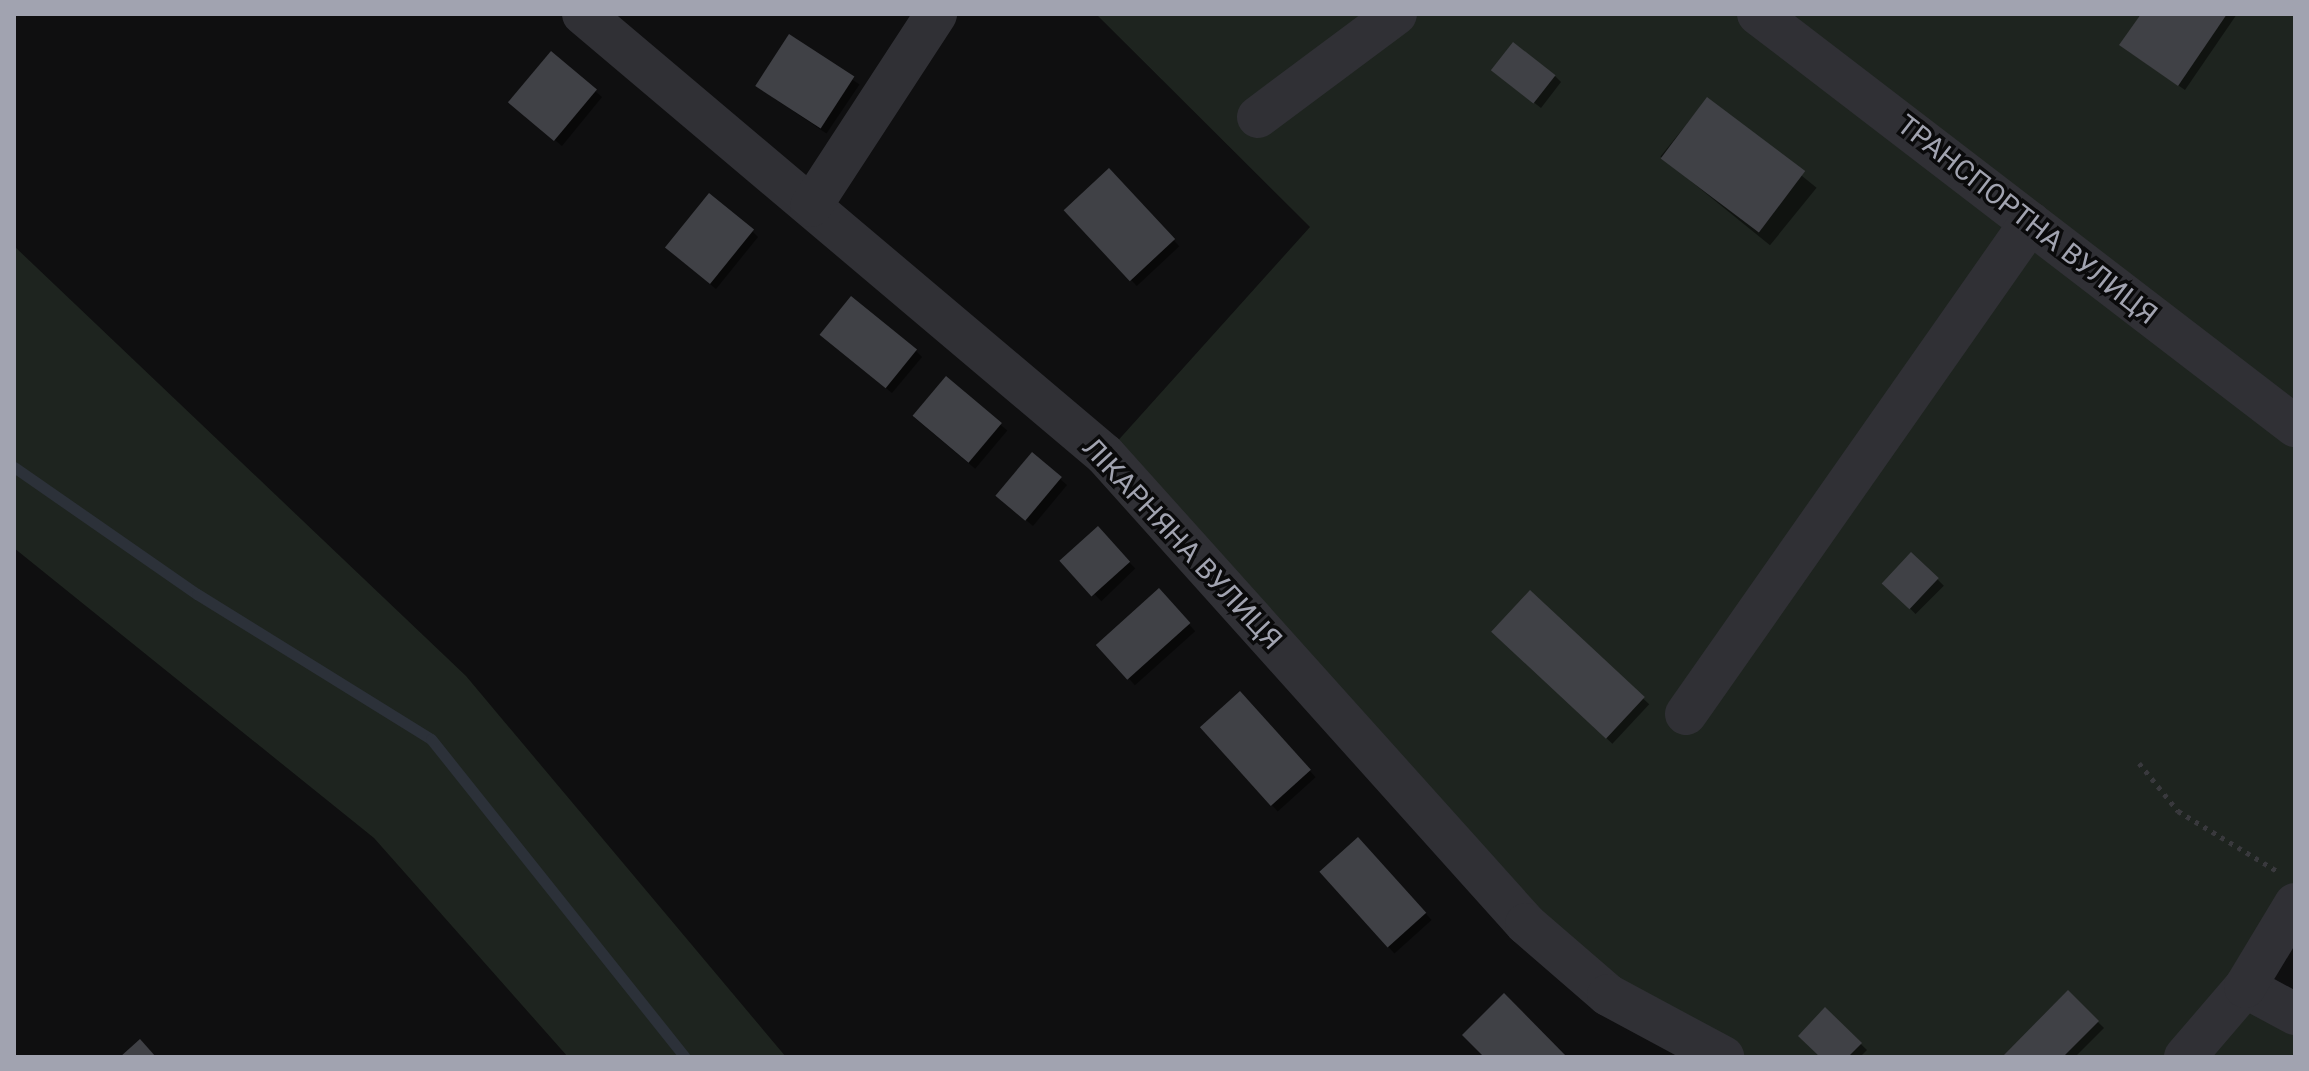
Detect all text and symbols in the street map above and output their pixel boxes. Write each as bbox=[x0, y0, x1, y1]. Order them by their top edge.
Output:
street label: ТРАНСПОРТНА ВУЛИЦЯ bbox=[1890, 108, 2164, 332]
street label: ЛІКАРНЯНА ВУЛИЦЯ bbox=[1075, 431, 1289, 657]

